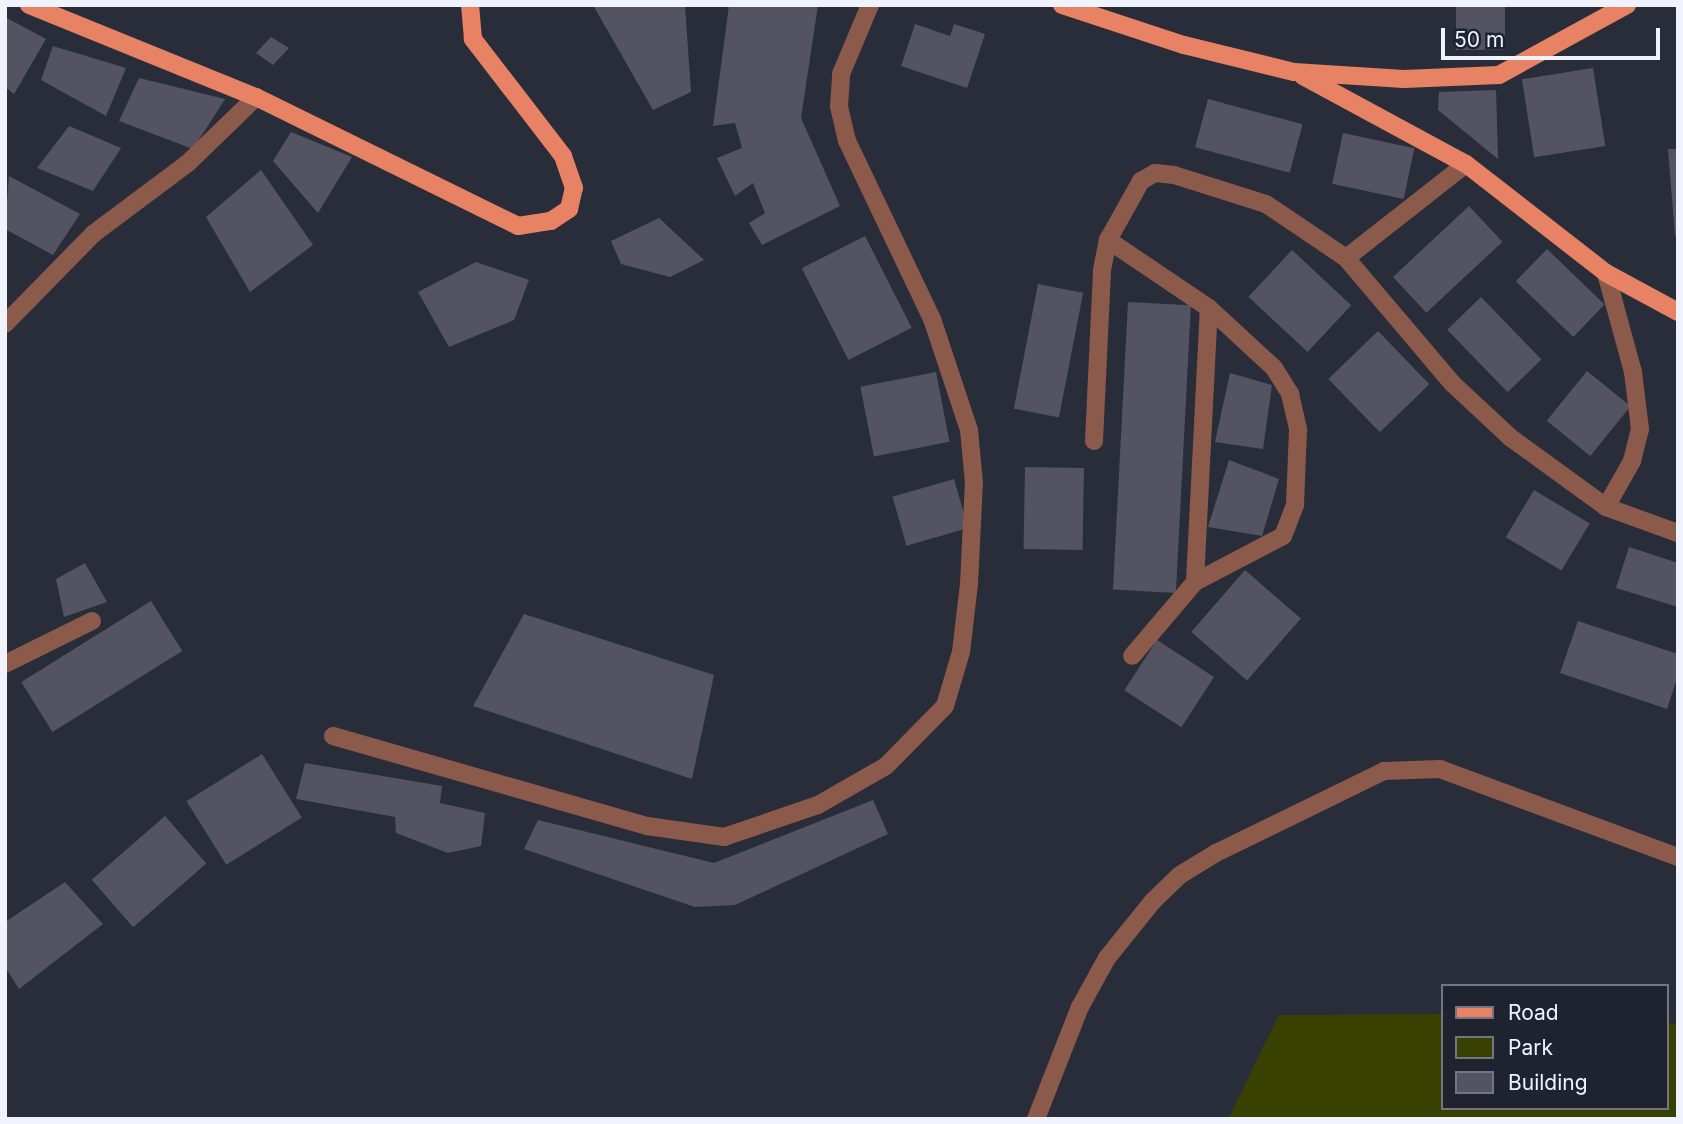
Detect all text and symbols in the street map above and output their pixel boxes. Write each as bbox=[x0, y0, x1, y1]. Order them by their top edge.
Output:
scale bar bbox=[1445, 14, 1664, 58]
text: 50 m bbox=[1454, 27, 1504, 52]
legend bbox=[1442, 984, 1669, 1110]
text: Road bbox=[1508, 1000, 1559, 1025]
text: Park bbox=[1508, 1035, 1553, 1060]
text: Building bbox=[1508, 1070, 1588, 1095]

